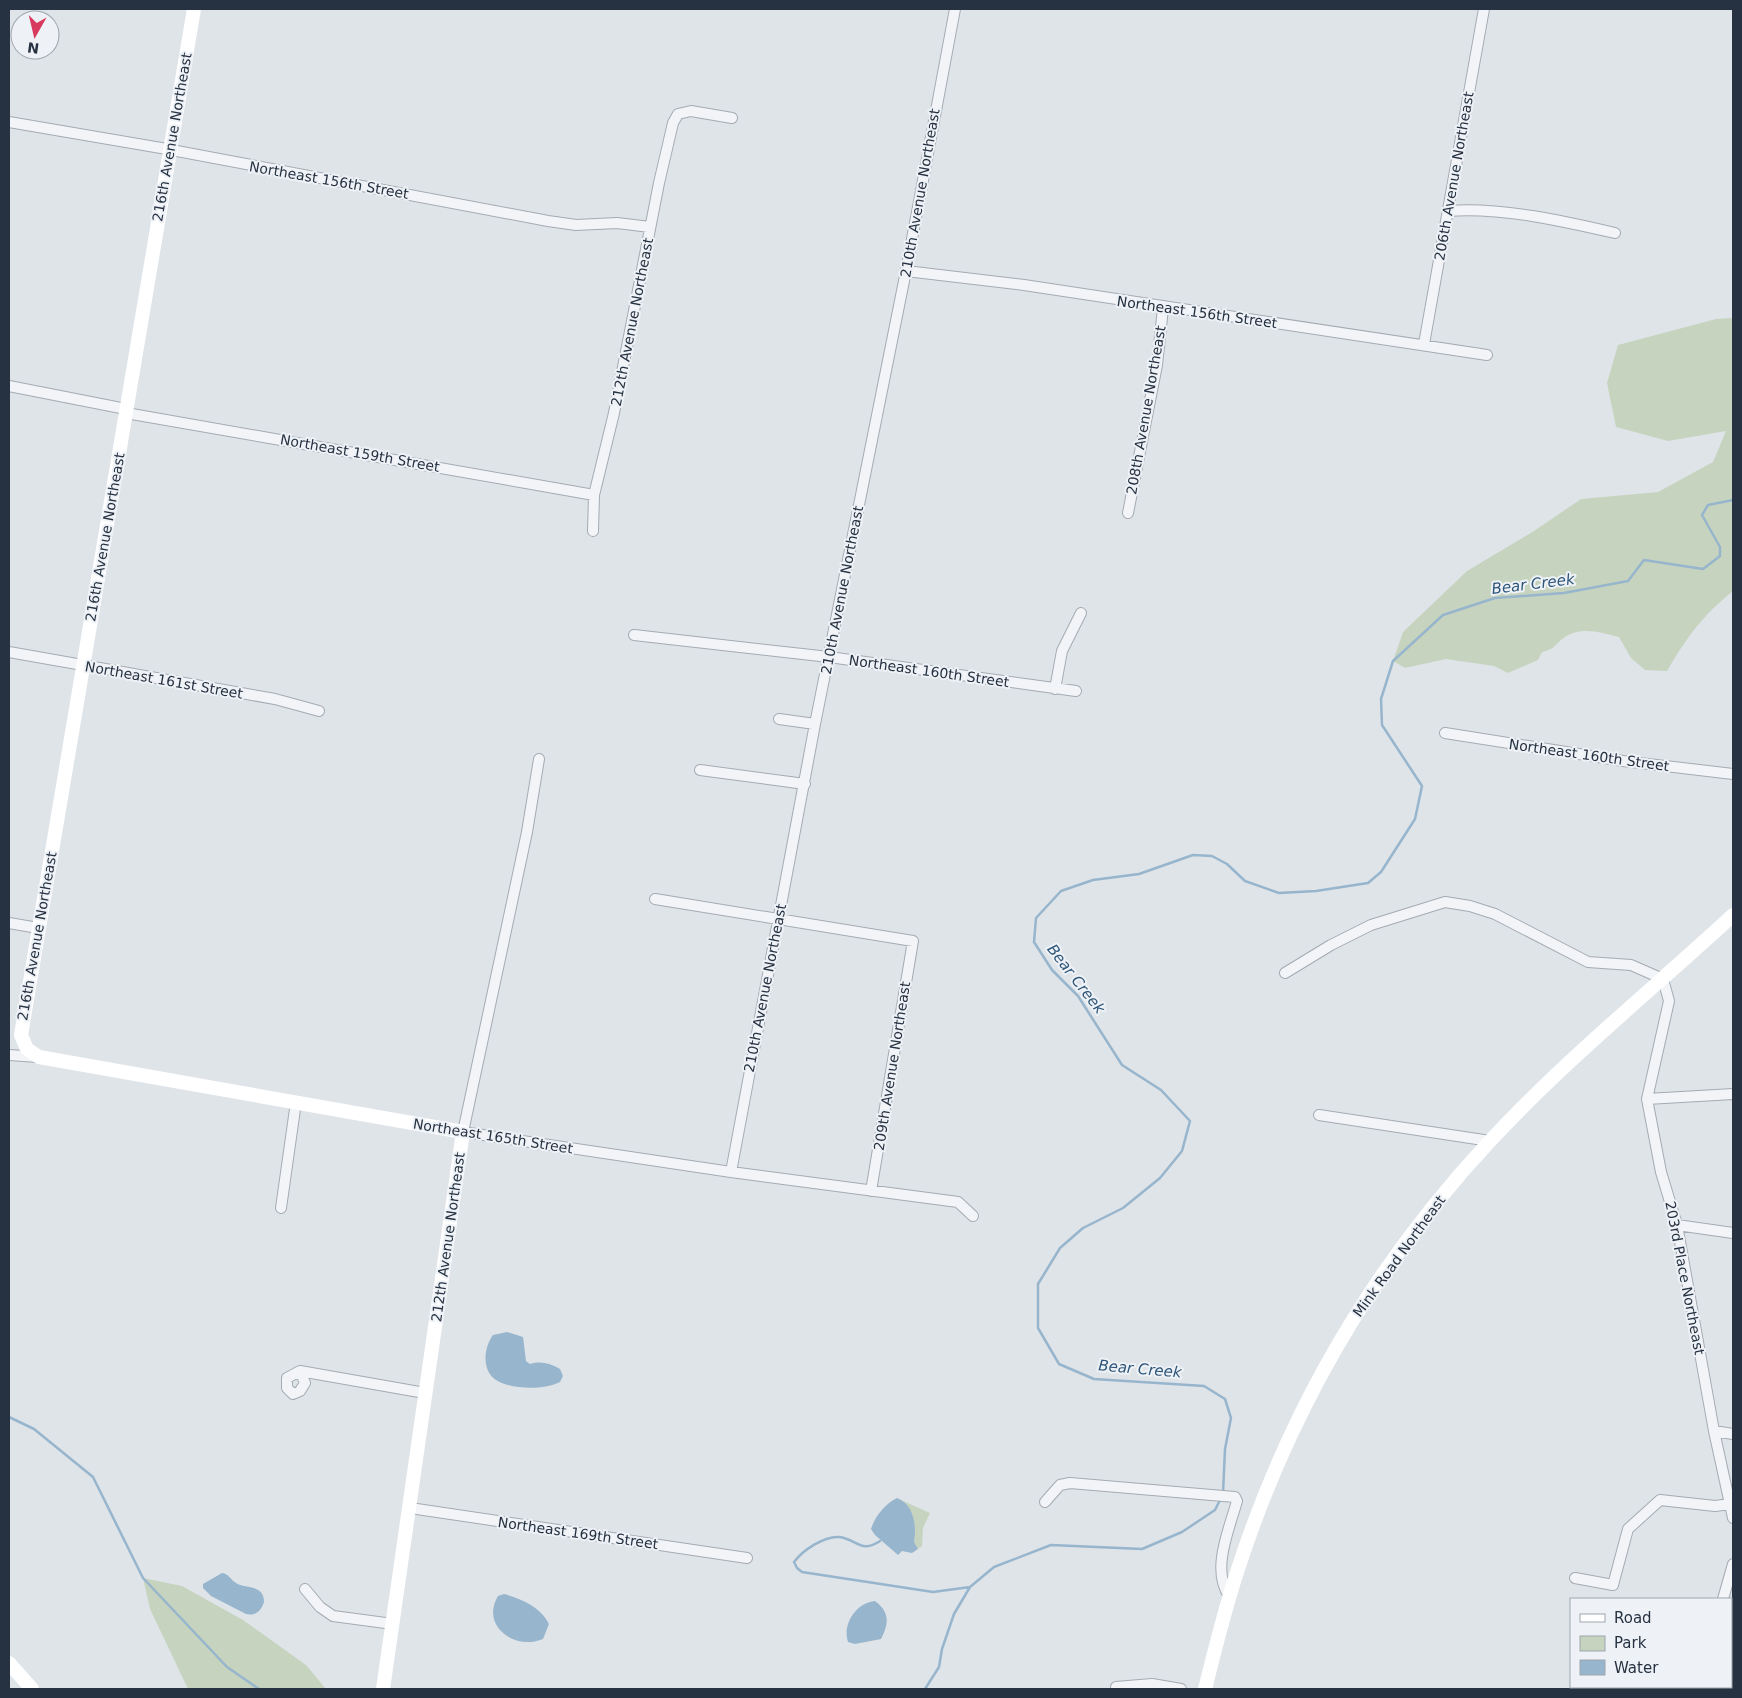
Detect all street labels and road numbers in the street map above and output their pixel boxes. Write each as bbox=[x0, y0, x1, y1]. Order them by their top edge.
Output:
street label: 216th Avenue Northeast bbox=[149, 51, 195, 223]
street label: 206th Avenue Northeast bbox=[1431, 90, 1477, 262]
street label: 210th Avenue Northeast bbox=[897, 107, 943, 279]
street label: Northeast 156th Street bbox=[248, 158, 410, 202]
street label: 212th Avenue Northeast bbox=[608, 236, 656, 408]
street label: Northeast 156th Street bbox=[1116, 293, 1279, 331]
street label: 208th Avenue Northeast bbox=[1123, 324, 1169, 496]
street label: Northeast 159th Street bbox=[279, 431, 441, 475]
street label: 216th Avenue Northeast bbox=[82, 451, 128, 623]
street label: 210th Avenue Northeast bbox=[818, 504, 866, 676]
street label: Northeast 160th Street bbox=[848, 652, 1011, 690]
street label: Northeast 161st Street bbox=[84, 658, 245, 702]
street label: Northeast 160th Street bbox=[1508, 736, 1671, 774]
street label: 216th Avenue Northeast bbox=[14, 850, 60, 1022]
street label: 210th Avenue Northeast bbox=[741, 902, 789, 1074]
street label: 209th Avenue Northeast bbox=[871, 980, 913, 1152]
street label: Northeast 165th Street bbox=[412, 1115, 575, 1157]
street label: 212th Avenue Northeast bbox=[428, 1151, 468, 1323]
street label: Mink Road Northeast bbox=[1350, 1192, 1449, 1320]
street label: 203rd Place Northeast bbox=[1662, 1200, 1708, 1357]
street label: Northeast 169th Street bbox=[497, 1514, 660, 1552]

